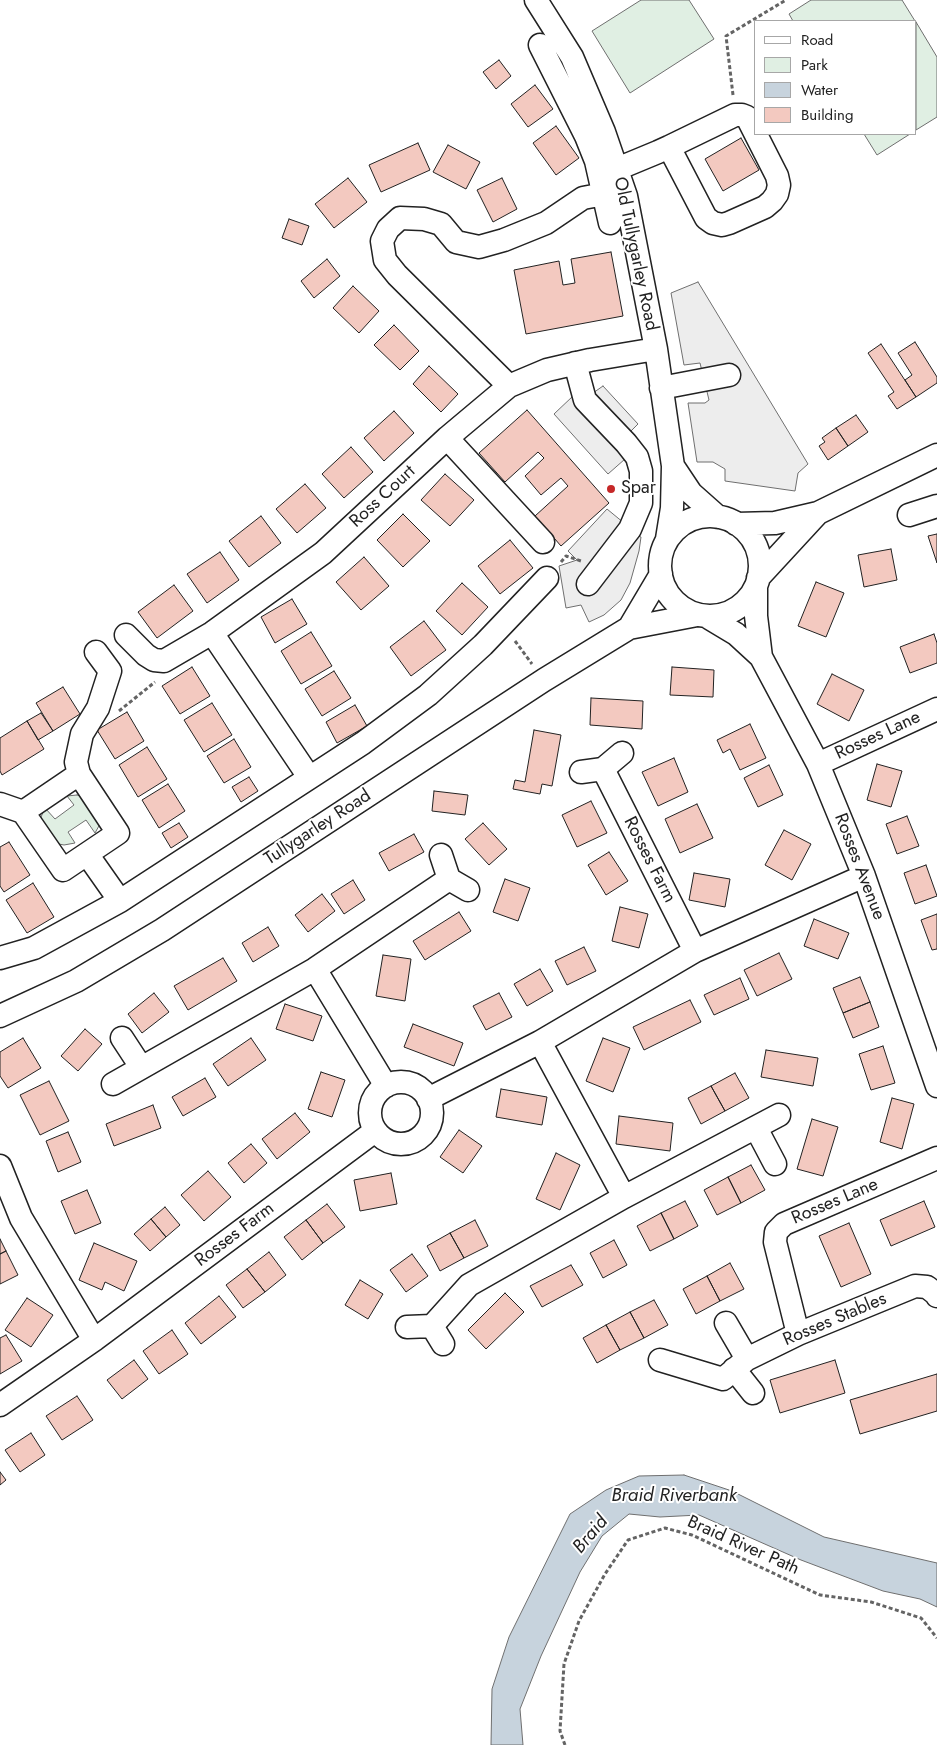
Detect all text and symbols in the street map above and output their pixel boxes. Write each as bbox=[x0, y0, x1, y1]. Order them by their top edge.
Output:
legend bbox=[754, 20, 917, 135]
text: Road bbox=[801, 29, 833, 51]
text: Park bbox=[801, 54, 828, 76]
text: Water bbox=[801, 79, 838, 101]
text: Building bbox=[801, 104, 853, 126]
street label: Old Tullygarley Road bbox=[608, 175, 662, 333]
street label: Ross Court bbox=[346, 461, 420, 533]
place label: Spar bbox=[621, 478, 656, 500]
marker: Spar bbox=[605, 483, 617, 495]
street label: Rosses Lane bbox=[832, 707, 924, 765]
street label: Tullygarley Road bbox=[261, 786, 375, 870]
street label: Rosses Avenue bbox=[829, 811, 889, 923]
street label: Rosses Farm bbox=[618, 813, 680, 907]
street label: Rosses Lane bbox=[789, 1174, 881, 1230]
street label: Rosses Farm bbox=[191, 1198, 279, 1272]
street label: Rosses Stables bbox=[780, 1289, 890, 1351]
water label: Braid Riverbank bbox=[611, 1485, 737, 1507]
water label: Braid bbox=[569, 1511, 613, 1559]
street label: Braid River Path bbox=[684, 1512, 802, 1580]

